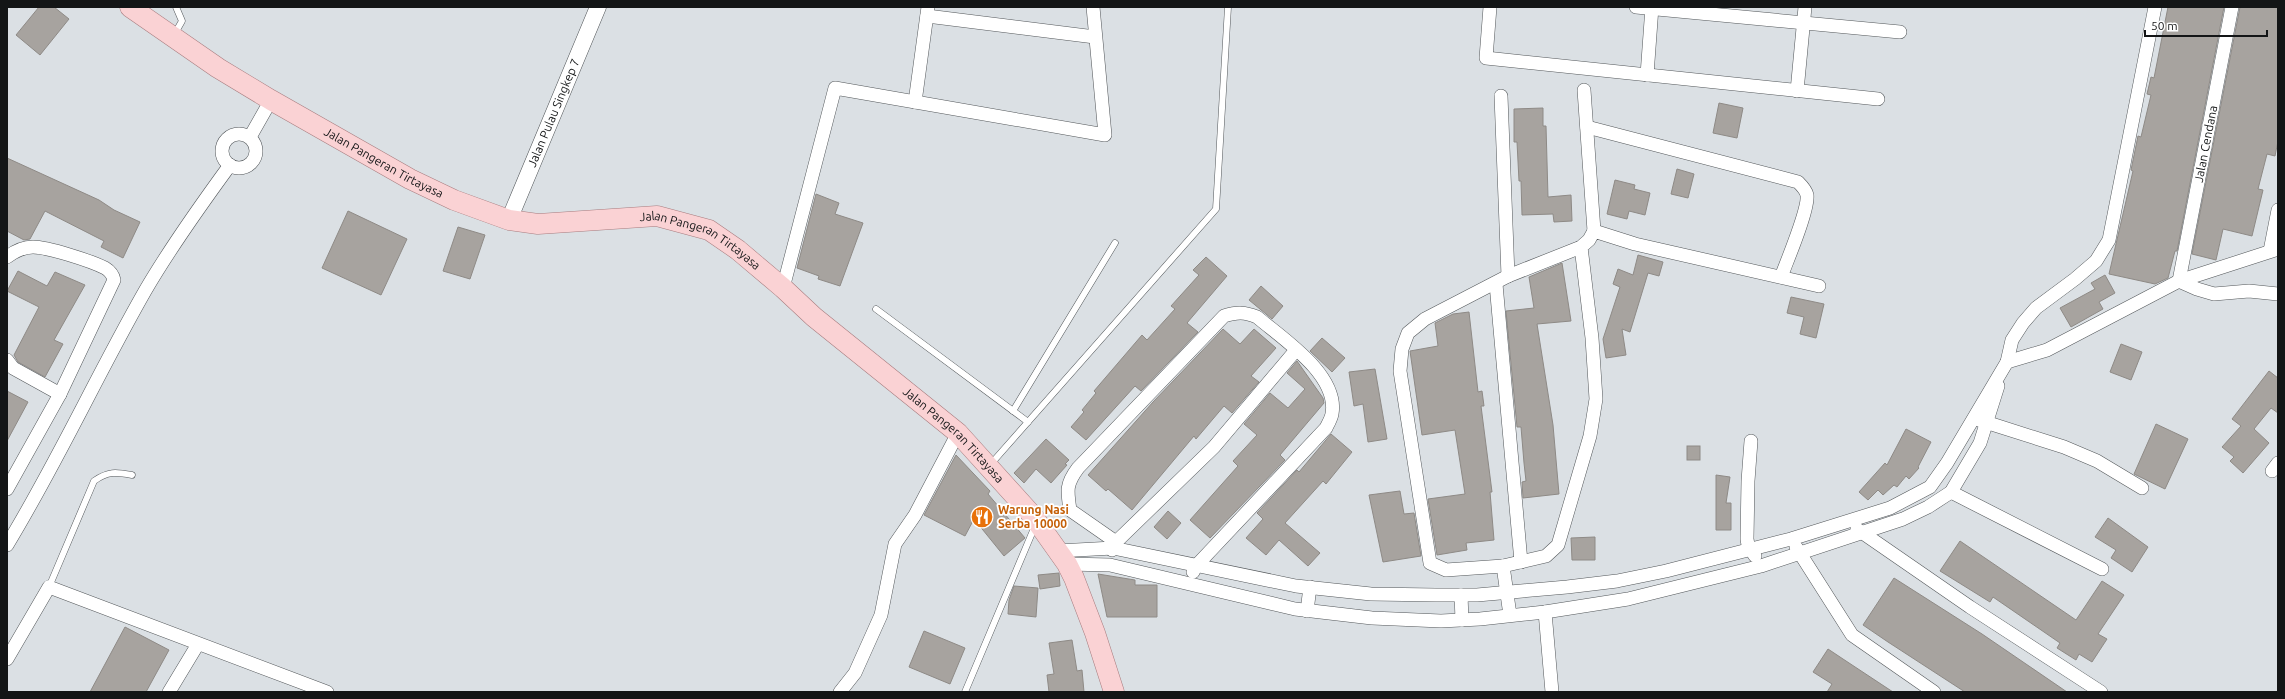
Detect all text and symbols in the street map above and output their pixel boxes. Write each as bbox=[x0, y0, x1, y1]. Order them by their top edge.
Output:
scale bar bbox=[2145, 12, 2267, 38]
text: 50 m bbox=[2151, 19, 2178, 32]
street label: Jalan Pulau Singkep 7 bbox=[525, 57, 582, 169]
street label: Jalan Cendana bbox=[2192, 104, 2219, 183]
street label: Jalan Pangeran Tirtayasa bbox=[322, 125, 445, 200]
street label: Jalan Pangeran Tirtayasa bbox=[639, 209, 763, 272]
street label: Jalan Pangeran Tirtayasa bbox=[901, 384, 1007, 485]
place label: Warung Nasi Serba 10000 bbox=[998, 503, 1069, 530]
restaurant icon: Warung Nasi Serba 10000 bbox=[969, 504, 995, 530]

